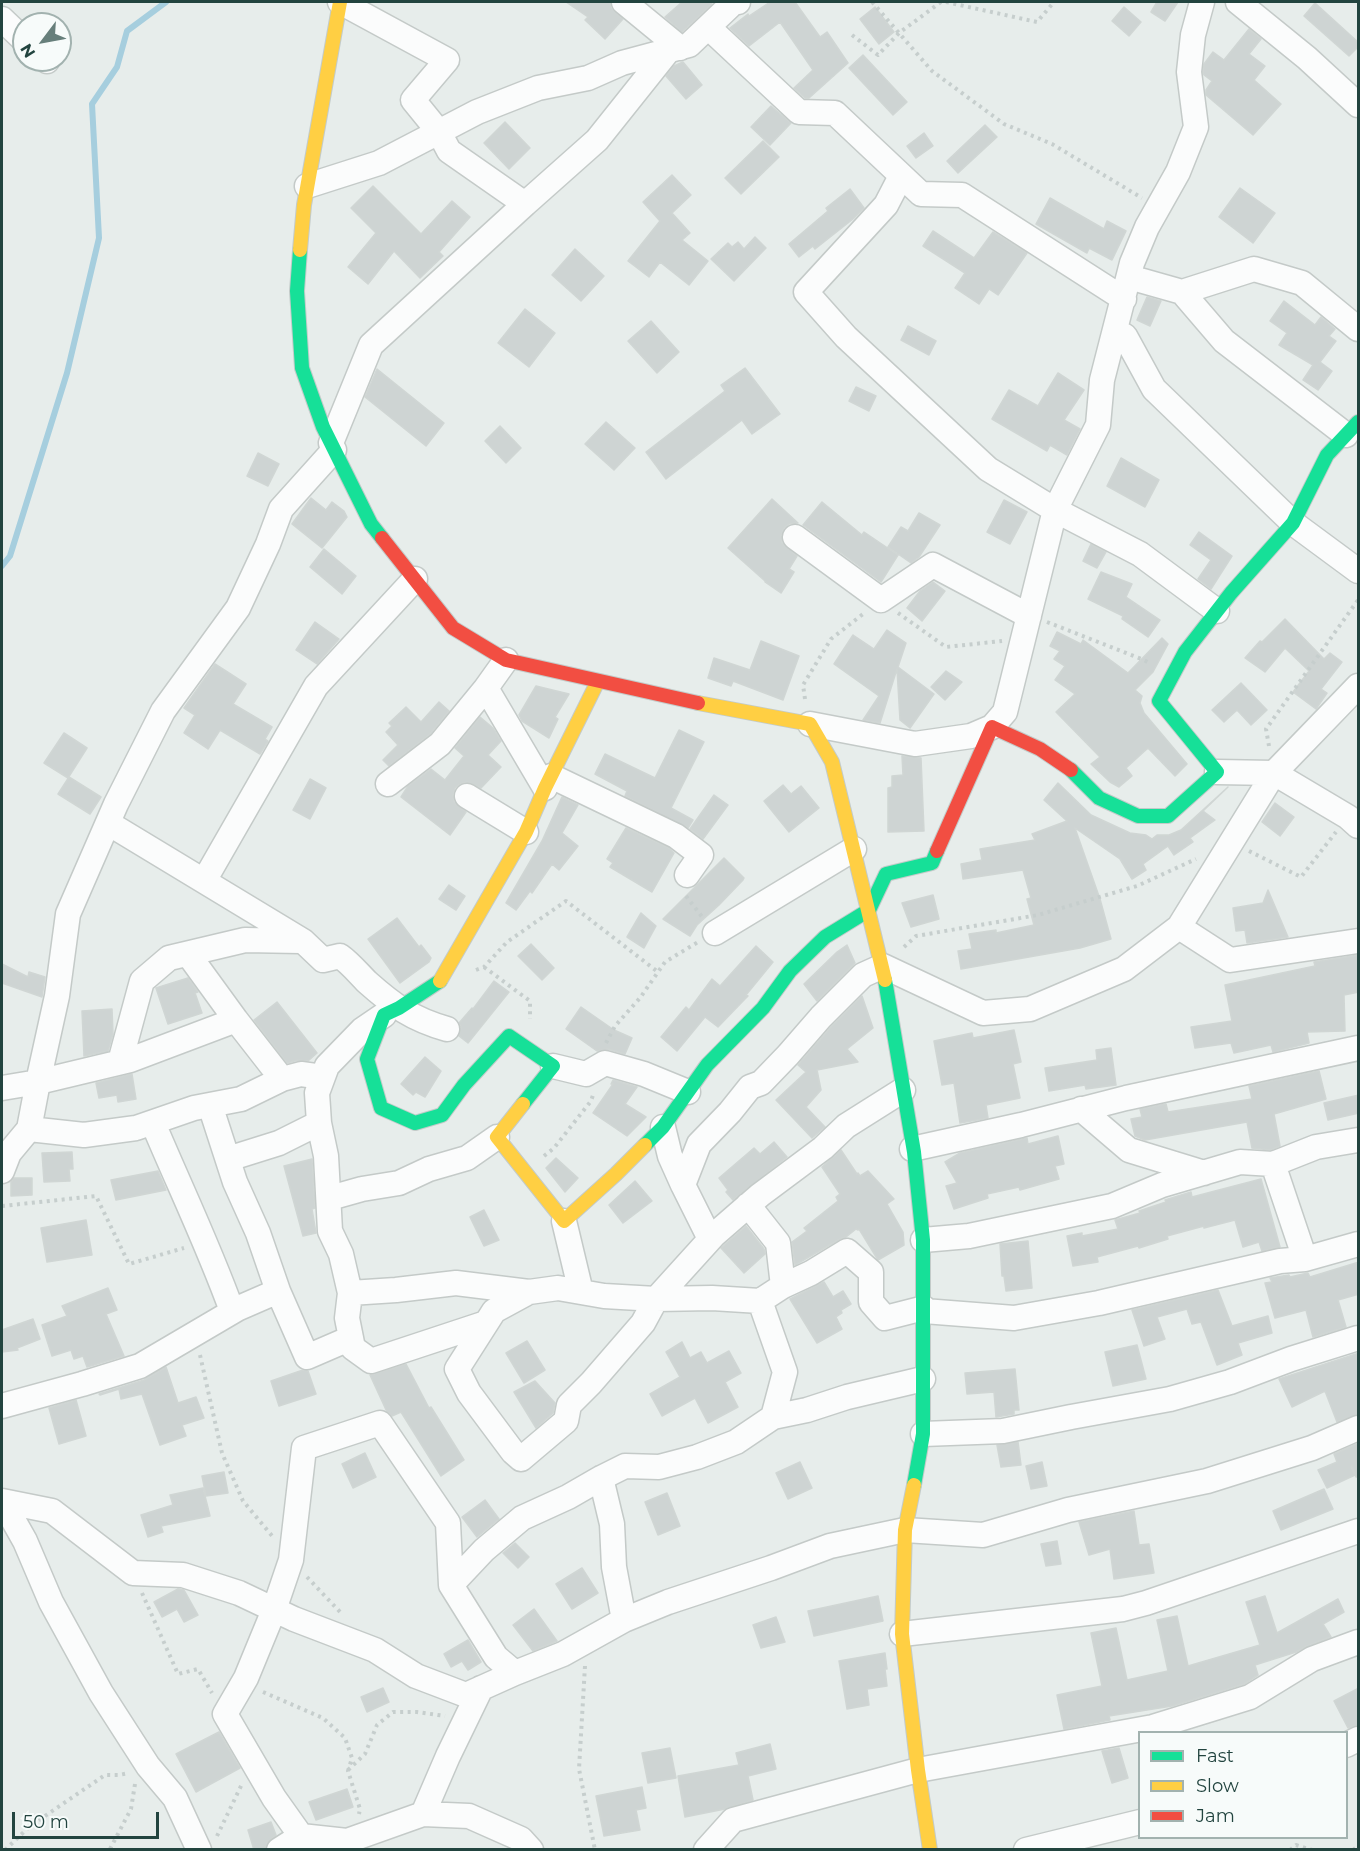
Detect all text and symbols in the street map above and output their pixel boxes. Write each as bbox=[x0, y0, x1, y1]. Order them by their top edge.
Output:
north arrow bbox=[12, 12, 72, 72]
text: N bbox=[17, 40, 39, 61]
legend bbox=[1138, 1731, 1348, 1839]
text: Fast bbox=[1196, 1745, 1234, 1767]
text: Slow bbox=[1196, 1775, 1239, 1797]
scale bar bbox=[15, 1800, 162, 1838]
text: Jam bbox=[1196, 1805, 1235, 1827]
text: 50 m bbox=[23, 1811, 69, 1833]

